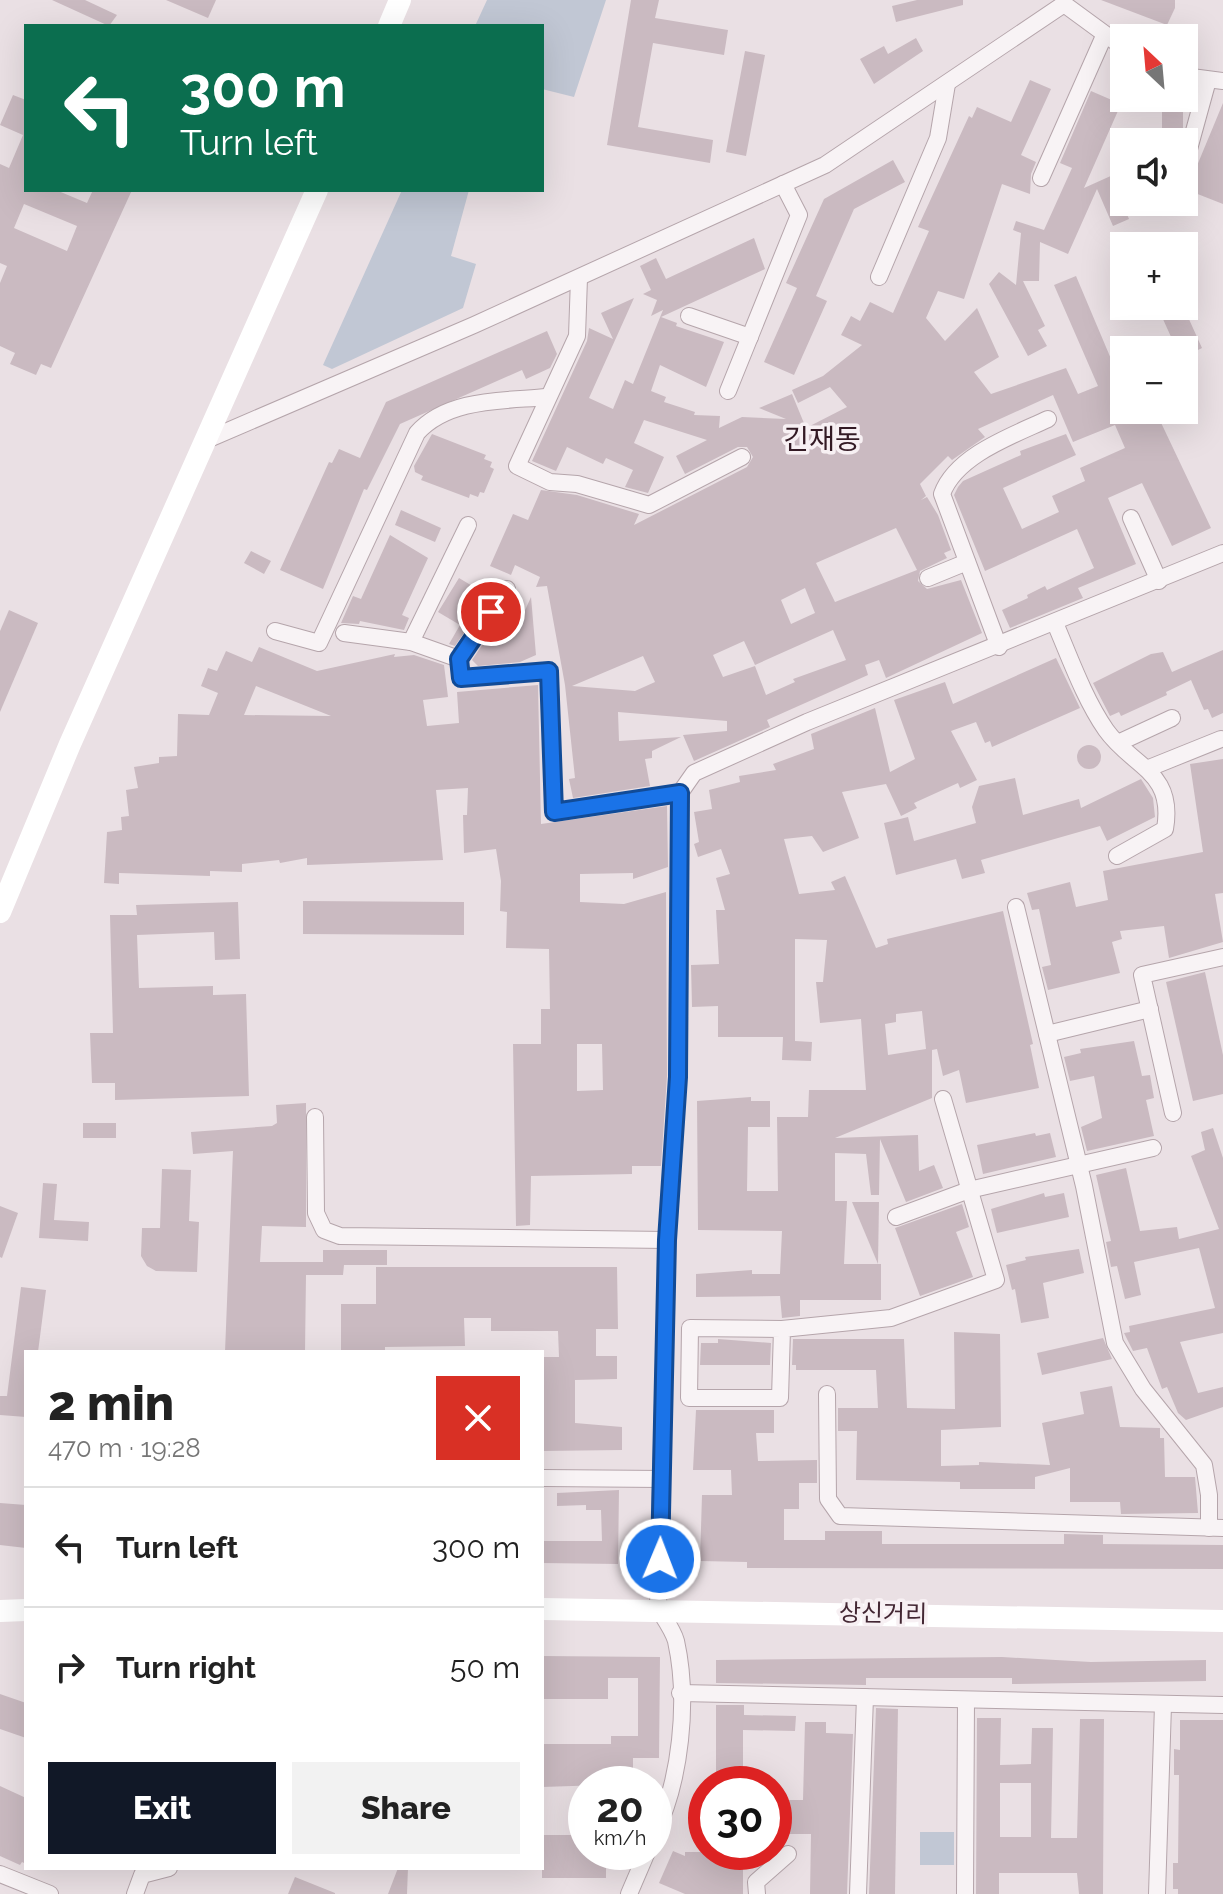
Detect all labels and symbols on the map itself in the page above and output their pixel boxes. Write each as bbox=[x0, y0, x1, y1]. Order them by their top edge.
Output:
north arrow bbox=[1110, 24, 1198, 112]
district label: 긴재동 bbox=[783, 423, 861, 456]
pin bbox=[457, 578, 525, 646]
position arrow bbox=[618, 1517, 702, 1601]
street label: 상신거리 bbox=[839, 1598, 927, 1628]
speed limit sign: 30 bbox=[688, 1766, 792, 1870]

